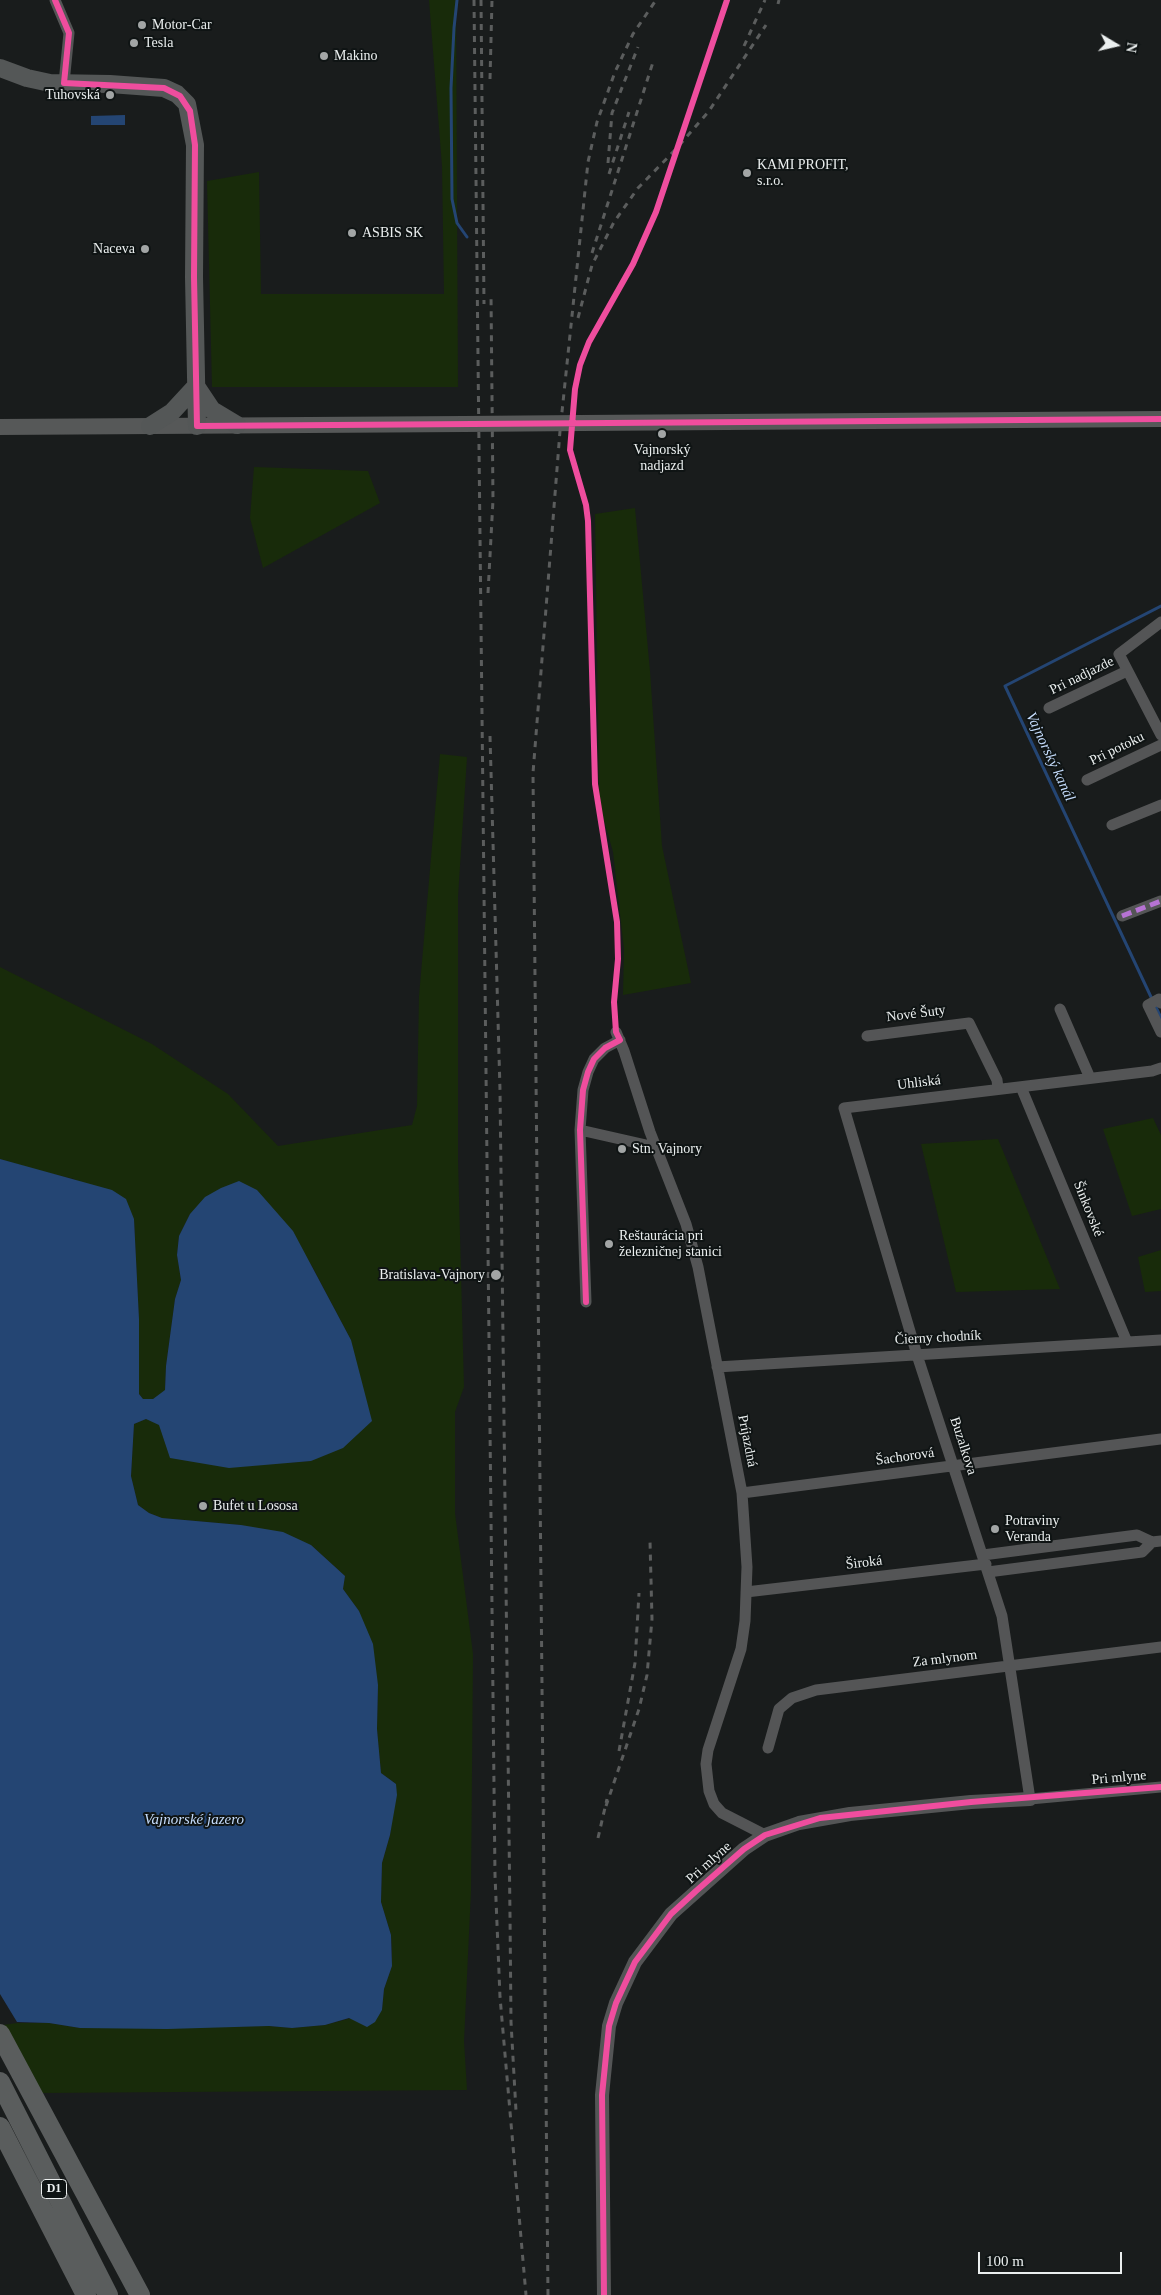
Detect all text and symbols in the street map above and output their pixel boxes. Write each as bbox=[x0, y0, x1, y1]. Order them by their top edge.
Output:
place label: Motor-Car bbox=[152, 17, 212, 33]
marker: Motor-Car bbox=[136, 19, 148, 31]
north arrow bbox=[1091, 20, 1141, 70]
place label: Tesla bbox=[144, 35, 173, 51]
marker: Tesla bbox=[128, 37, 140, 49]
text: N bbox=[1123, 41, 1140, 54]
place label: Makino bbox=[334, 48, 378, 64]
marker: Makino bbox=[318, 50, 330, 62]
place label: Tuhovská bbox=[45, 87, 100, 103]
marker: Tuhovská bbox=[104, 89, 116, 101]
place label: KAMI PROFIT, s.r.o. bbox=[757, 157, 849, 190]
marker: KAMI PROFIT, s.r.o. bbox=[741, 167, 753, 179]
place label: ASBIS SK bbox=[362, 225, 423, 241]
marker: ASBIS SK bbox=[346, 227, 358, 239]
place label: Naceva bbox=[93, 241, 135, 257]
marker: Naceva bbox=[139, 243, 151, 255]
marker: Vajnorský nadjazd bbox=[656, 428, 668, 440]
place label: Vajnorský nadjazd bbox=[634, 442, 690, 474]
street label: Pri nadjazde bbox=[1047, 653, 1117, 699]
water label: Vajnorský kanál bbox=[1022, 710, 1078, 804]
street label: Pri potoku bbox=[1087, 729, 1147, 769]
street label: Nové Šuty bbox=[885, 1002, 947, 1026]
street label: Uhliská bbox=[896, 1072, 942, 1094]
place label: Stn. Vajnory bbox=[632, 1141, 702, 1157]
marker: Stn. Vajnory bbox=[616, 1143, 628, 1155]
street label: Šinkovské bbox=[1069, 1179, 1107, 1239]
place label: Reštaurácia pri železničnej stanici bbox=[619, 1228, 722, 1260]
marker: Reštaurácia pri železničnej stanici bbox=[603, 1238, 615, 1250]
place label: Bratislava-Vajnory bbox=[379, 1267, 485, 1283]
marker: Bratislava-Vajnory bbox=[489, 1268, 503, 1282]
street label: Čierny chodník bbox=[894, 1327, 982, 1349]
street label: Príjazdná bbox=[734, 1413, 760, 1469]
street label: Buzalkova bbox=[946, 1415, 980, 1477]
street label: Šachorová bbox=[875, 1445, 935, 1469]
place label: Bufet u Lososa bbox=[213, 1498, 298, 1514]
marker: Bufet u Lososa bbox=[197, 1500, 209, 1512]
place label: Potraviny Veranda bbox=[1005, 1513, 1059, 1545]
marker: Potraviny Veranda bbox=[989, 1523, 1001, 1535]
street label: Široká bbox=[845, 1552, 883, 1574]
street label: Za mlynom bbox=[912, 1647, 978, 1671]
street label: Pri mlyne bbox=[1091, 1767, 1147, 1789]
water label: Vajnorské jazero bbox=[144, 1811, 244, 1829]
street label: Pri mlyne bbox=[683, 1838, 735, 1888]
road number: D1 bbox=[42, 2180, 66, 2198]
scale bar bbox=[981, 2242, 1125, 2274]
text: 100 m bbox=[986, 2253, 1024, 2269]

